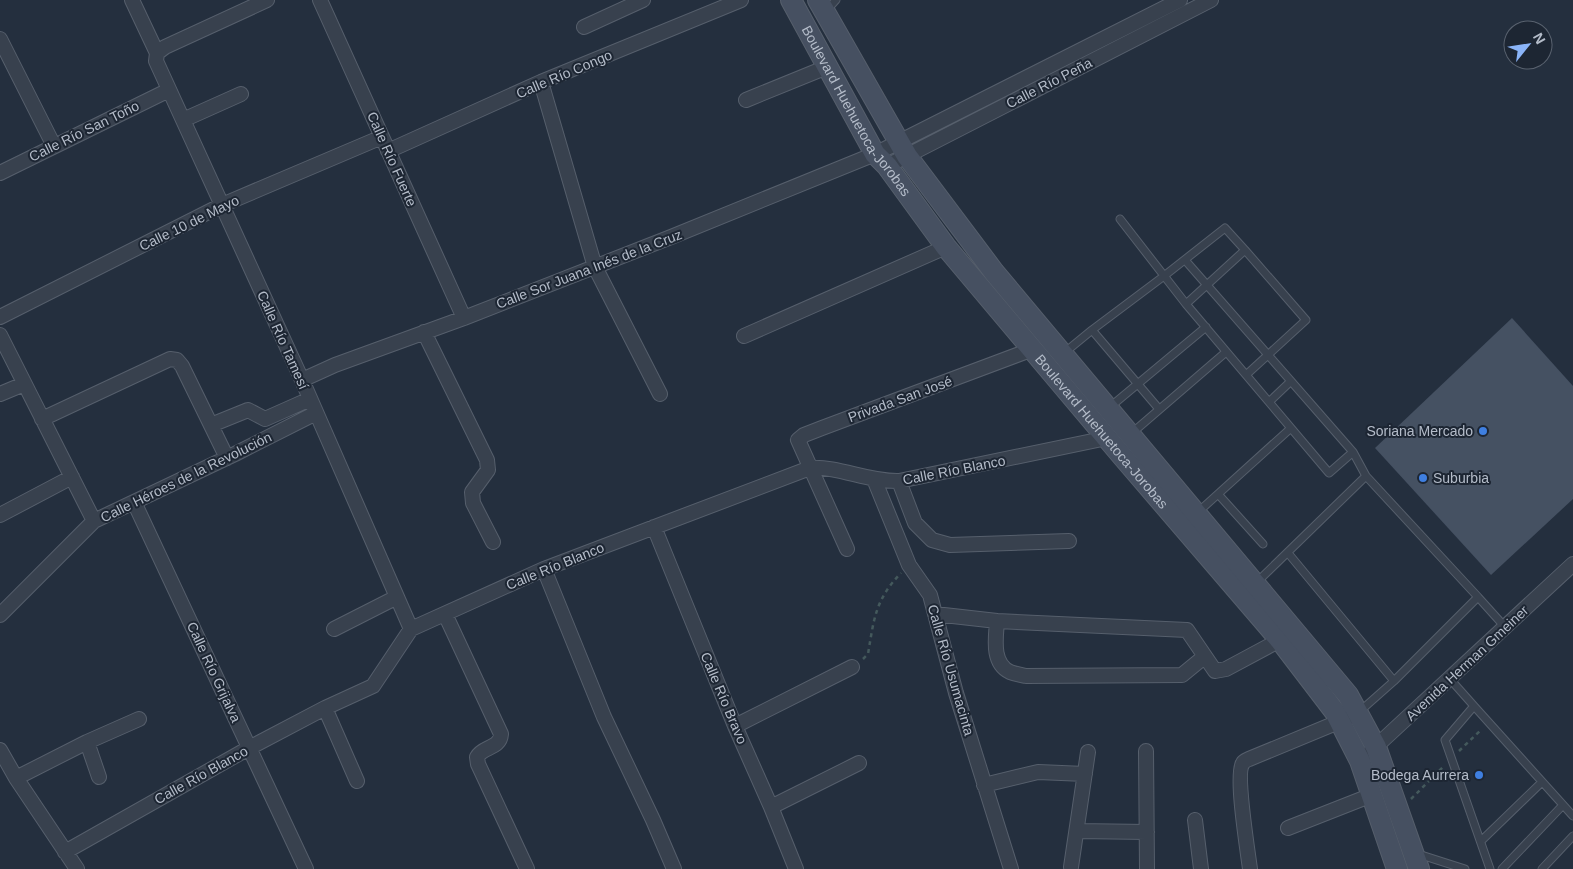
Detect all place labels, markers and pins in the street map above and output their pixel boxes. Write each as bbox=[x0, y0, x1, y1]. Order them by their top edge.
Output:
place label: Soriana Mercado bbox=[1366, 423, 1473, 439]
marker: Soriana Mercado bbox=[1477, 425, 1489, 437]
place label: Suburbia bbox=[1433, 470, 1489, 486]
marker: Suburbia bbox=[1417, 472, 1429, 484]
place label: Bodega Aurrera bbox=[1371, 767, 1469, 783]
marker: Bodega Aurrera bbox=[1473, 769, 1485, 781]

